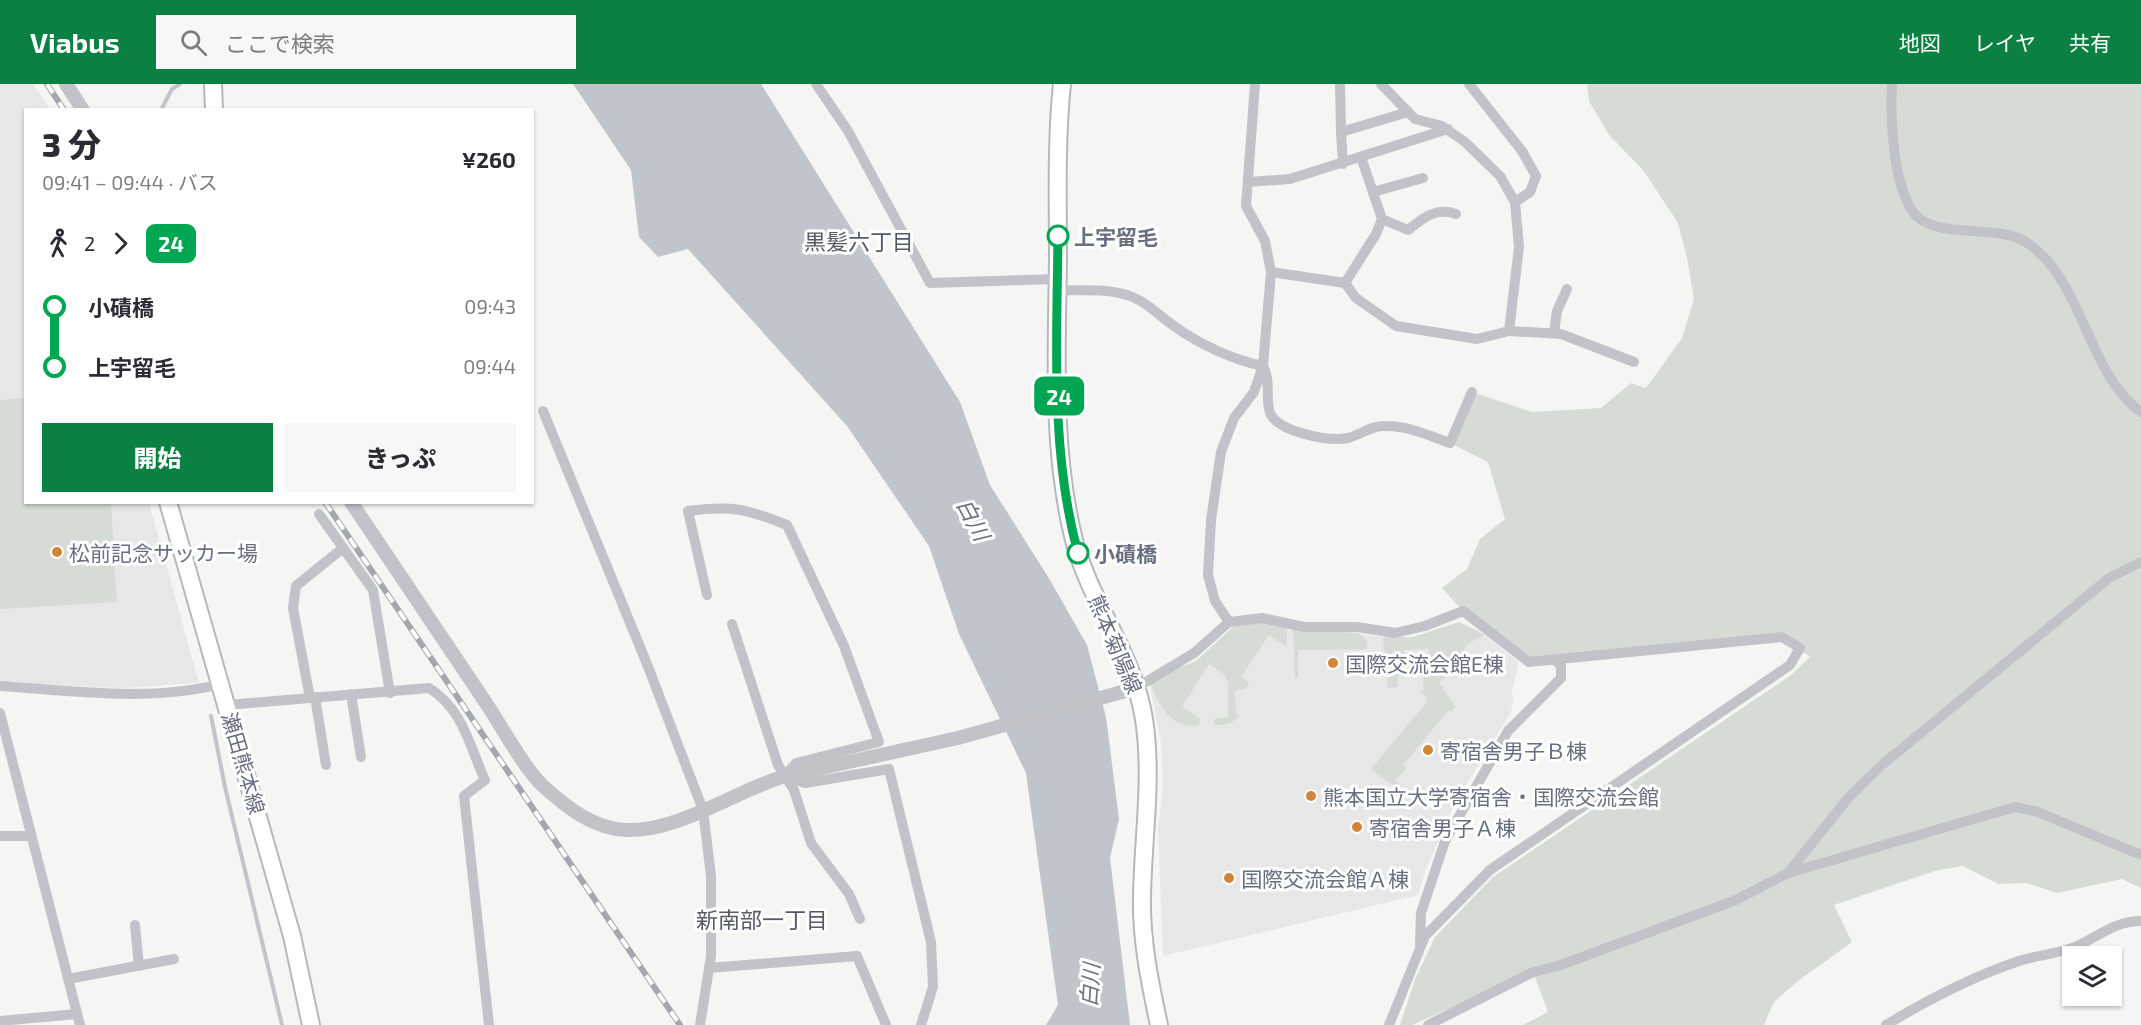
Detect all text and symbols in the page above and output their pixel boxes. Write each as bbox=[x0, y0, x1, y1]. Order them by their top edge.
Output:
search box bbox=[156, 15, 576, 69]
text: Viabus bbox=[30, 25, 120, 59]
icon: search bbox=[177, 26, 210, 59]
text: ここで検索 bbox=[225, 30, 335, 56]
text: 地図 bbox=[1899, 30, 1941, 55]
text: レイヤ bbox=[1974, 30, 2036, 55]
text: 共有 bbox=[2069, 30, 2111, 55]
text: 3 分 bbox=[42, 124, 101, 164]
text: ¥260 bbox=[462, 146, 516, 172]
text: 09:41 – 09:44 · バス bbox=[42, 170, 218, 194]
place label: 上宇留毛 bbox=[1074, 224, 1158, 249]
marker: 上宇留毛 bbox=[1047, 225, 1069, 247]
icon: walk bbox=[42, 227, 75, 260]
icon: forward bbox=[104, 227, 137, 260]
district label: 黒髪六丁目 bbox=[804, 228, 914, 254]
text: 2 bbox=[84, 231, 95, 255]
text: 24 bbox=[158, 231, 184, 256]
text: 小磧橋 bbox=[88, 294, 154, 320]
text: 09:43 bbox=[464, 294, 516, 318]
text: 上宇留毛 bbox=[88, 354, 176, 380]
text: 09:44 bbox=[463, 354, 516, 378]
line badge: 24 bbox=[1032, 376, 1086, 416]
text: 24 bbox=[1046, 384, 1072, 409]
button: 開始 bbox=[42, 423, 273, 492]
button: きっぷ bbox=[285, 423, 516, 492]
water label: 白川 bbox=[952, 493, 997, 546]
place label: 松前記念サッカー場 bbox=[69, 540, 258, 565]
place label: 小磧橋 bbox=[1094, 541, 1157, 566]
marker: 小磧橋 bbox=[1067, 542, 1089, 564]
marker: 松前記念サッカー場 bbox=[50, 545, 64, 559]
street label: 熊本菊陽線 bbox=[1084, 591, 1148, 697]
place label: 国際交流会館E棟 bbox=[1345, 651, 1504, 676]
marker: 国際交流会館E棟 bbox=[1326, 656, 1340, 670]
street label: 瀬田熊本線 bbox=[218, 709, 270, 817]
place label: 寄宿舎男子Ｂ棟 bbox=[1440, 738, 1587, 763]
marker: 寄宿舎男子Ｂ棟 bbox=[1421, 743, 1435, 757]
place label: 熊本国立大学寄宿舎・国際交流会館 bbox=[1323, 784, 1659, 809]
marker: 熊本国立大学寄宿舎・国際交流会館 bbox=[1304, 789, 1318, 803]
place label: 寄宿舎男子Ａ棟 bbox=[1369, 815, 1516, 840]
marker: 寄宿舎男子Ａ棟 bbox=[1350, 820, 1364, 834]
place label: 国際交流会館Ａ棟 bbox=[1241, 866, 1409, 891]
marker: 国際交流会館Ａ棟 bbox=[1222, 871, 1236, 885]
district label: 新南部一丁目 bbox=[696, 906, 828, 932]
map controls bbox=[2062, 946, 2122, 1006]
button: layers bbox=[2062, 946, 2122, 1006]
water label: 白川 bbox=[1074, 960, 1104, 1008]

